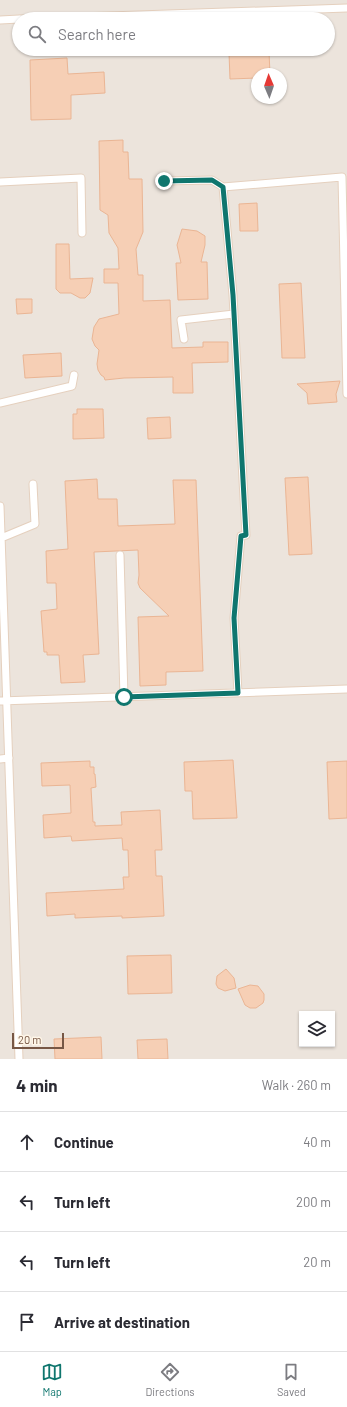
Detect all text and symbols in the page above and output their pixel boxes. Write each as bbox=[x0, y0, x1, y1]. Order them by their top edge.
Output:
search box bbox=[12, 12, 335, 56]
icon: search bbox=[26, 23, 48, 45]
text: Search here bbox=[58, 25, 136, 43]
north arrow bbox=[251, 68, 287, 104]
route end bbox=[155, 172, 173, 190]
route start bbox=[115, 688, 133, 706]
map controls bbox=[299, 1011, 335, 1047]
button: layers bbox=[299, 1011, 335, 1047]
scale bar bbox=[12, 1031, 64, 1050]
text: 20 m bbox=[18, 1033, 41, 1046]
text: 4 min bbox=[16, 1075, 58, 1095]
text: Walk · 260 m bbox=[262, 1077, 331, 1093]
icon: ahead bbox=[16, 1131, 38, 1153]
text: Continue bbox=[54, 1133, 114, 1151]
text: 40 m bbox=[303, 1134, 331, 1150]
icon: left bbox=[16, 1191, 38, 1213]
text: Turn left bbox=[54, 1193, 110, 1211]
text: 200 m bbox=[296, 1194, 331, 1210]
icon: left bbox=[16, 1251, 38, 1273]
text: Turn left bbox=[54, 1253, 110, 1271]
text: 20 m bbox=[303, 1254, 331, 1270]
icon: arrive bbox=[16, 1311, 38, 1333]
text: Arrive at destination bbox=[54, 1313, 190, 1331]
tab: Map bbox=[41, 1361, 63, 1398]
tab: Directions bbox=[145, 1361, 195, 1398]
tab: Saved bbox=[277, 1361, 306, 1398]

